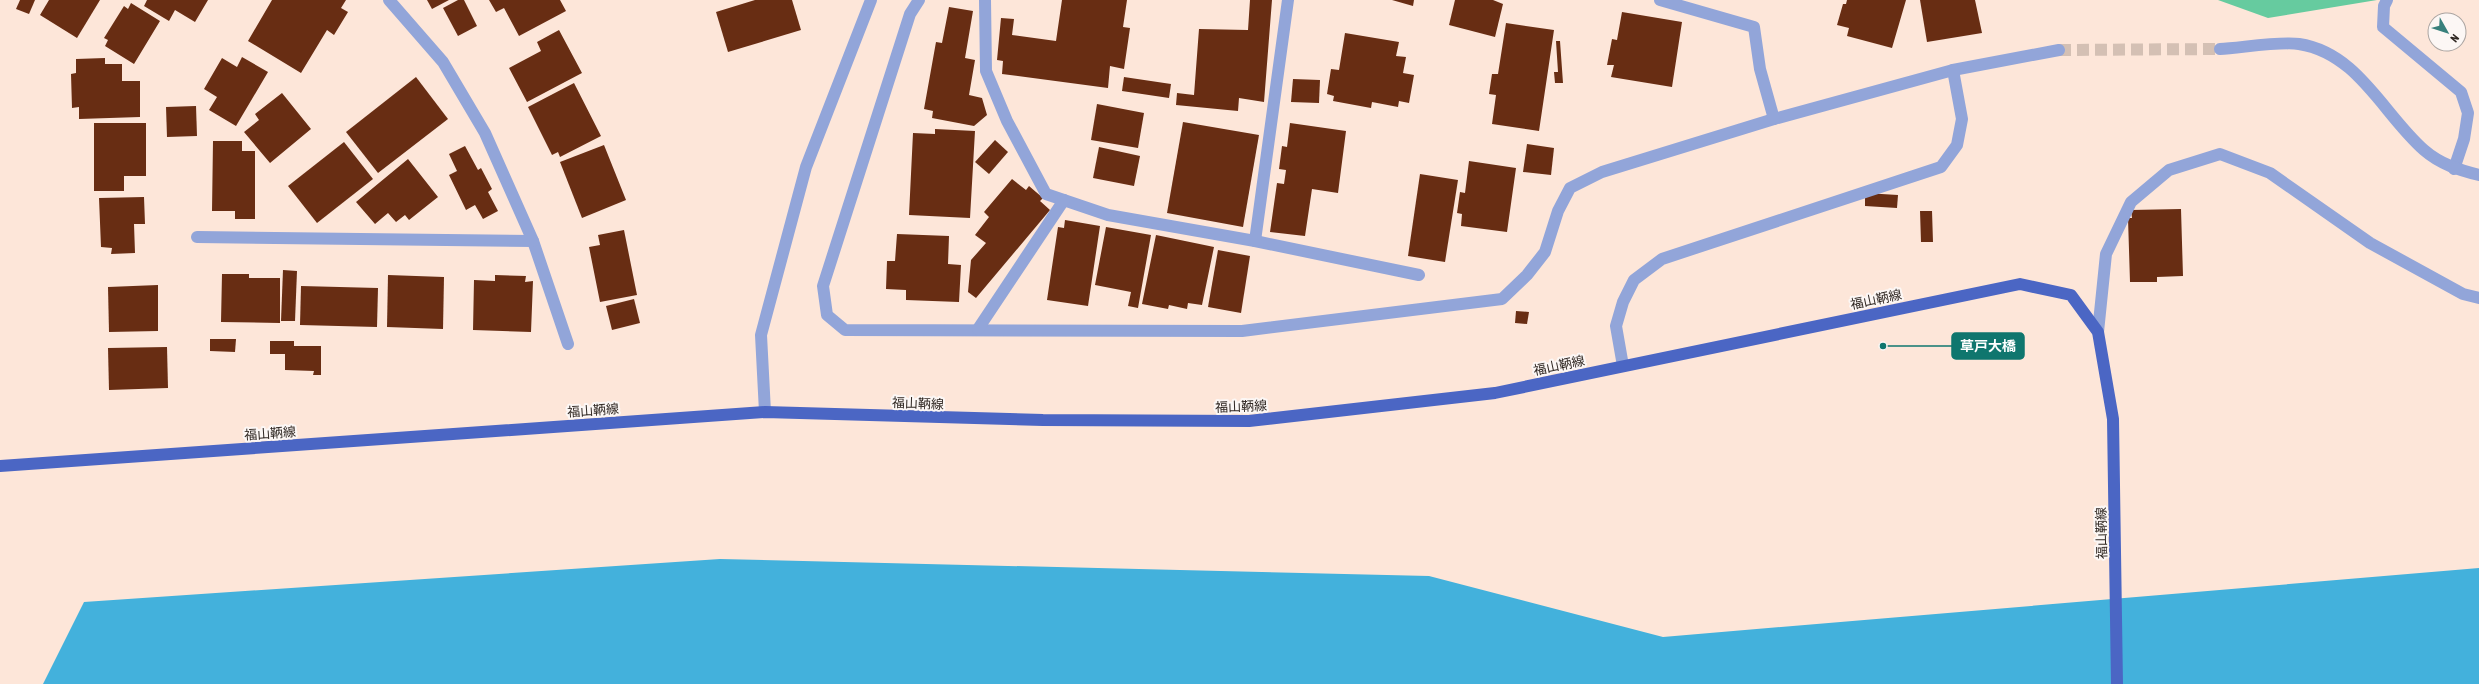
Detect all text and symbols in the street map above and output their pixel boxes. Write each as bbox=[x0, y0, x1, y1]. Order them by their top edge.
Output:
north arrow bbox=[2427, 12, 2467, 52]
text: N bbox=[2448, 32, 2461, 45]
street label: 福山鞆線 bbox=[1849, 287, 1903, 312]
callout: 草戸大橋 bbox=[1952, 333, 2024, 359]
text: 草戸大橋 bbox=[1960, 338, 2016, 354]
street label: 福山鞆線 bbox=[1532, 353, 1586, 378]
street label: 福山鞆線 bbox=[892, 395, 944, 412]
street label: 福山鞆線 bbox=[1215, 398, 1267, 415]
street label: 福山鞆線 bbox=[567, 401, 620, 420]
street label: 福山鞆線 bbox=[244, 424, 297, 443]
street label: 福山鞆線 bbox=[2094, 507, 2109, 559]

